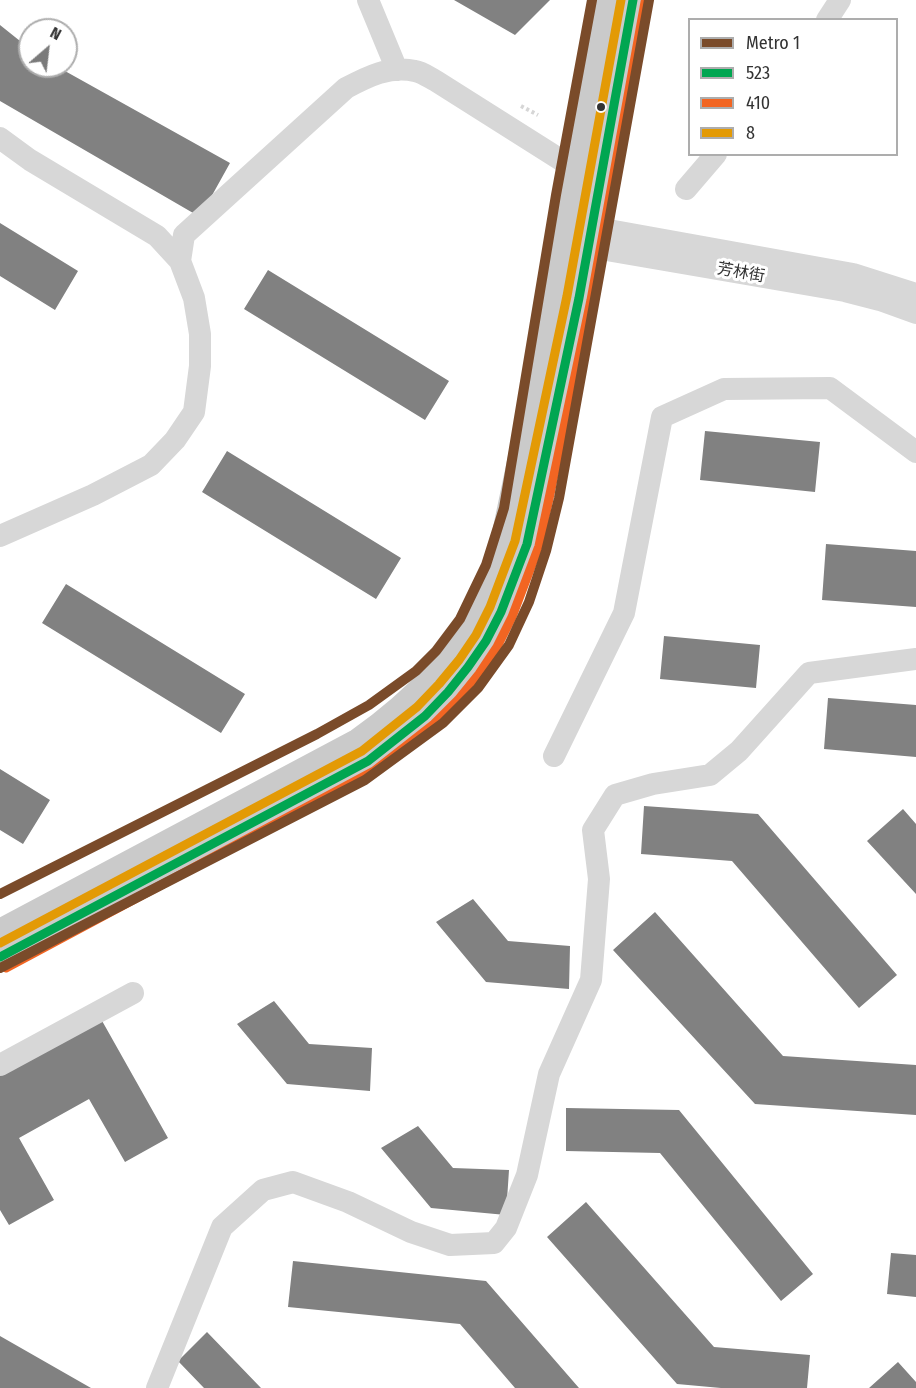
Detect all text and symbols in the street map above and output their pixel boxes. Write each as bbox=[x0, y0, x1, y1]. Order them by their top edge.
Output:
north arrow bbox=[18, 18, 78, 78]
legend bbox=[688, 18, 898, 156]
text: N bbox=[47, 23, 64, 44]
text: Metro 1 bbox=[746, 32, 800, 54]
text: 523 bbox=[746, 62, 770, 84]
text: 410 bbox=[746, 92, 770, 114]
unlabelled marker bbox=[595, 101, 607, 113]
text: 8 bbox=[746, 122, 755, 144]
street label: 芳林街 bbox=[716, 259, 766, 287]

